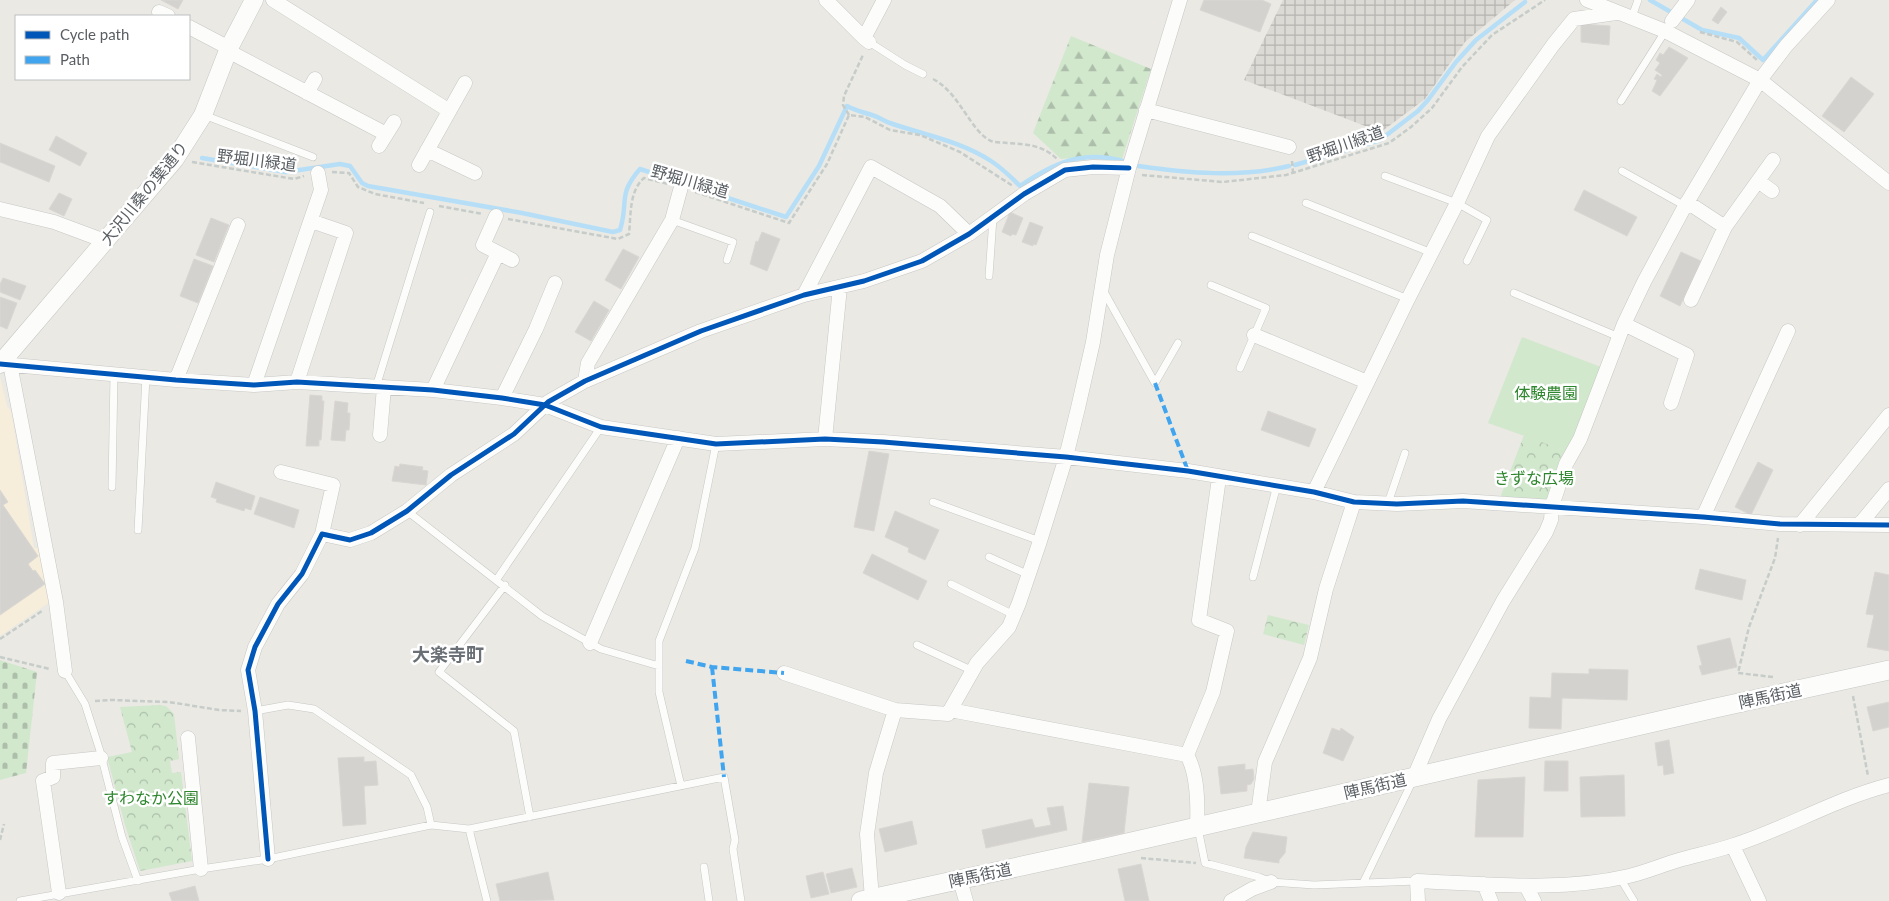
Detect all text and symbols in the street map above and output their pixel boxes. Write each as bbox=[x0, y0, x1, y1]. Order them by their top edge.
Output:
legend bbox=[15, 15, 190, 80]
text: Cycle path bbox=[60, 25, 129, 43]
text: Path bbox=[60, 50, 90, 68]
street label: 野堀川緑道 bbox=[1304, 122, 1386, 166]
street label: 大沢川桑の葉通り bbox=[96, 137, 191, 248]
street label: 野堀川緑道 bbox=[216, 145, 298, 174]
street label: 野堀川緑道 bbox=[649, 160, 731, 201]
park label: 体験農園 bbox=[1514, 383, 1578, 402]
park label: きずな広場 bbox=[1494, 468, 1574, 487]
district label: 大楽寺町 bbox=[412, 643, 484, 665]
street label: 陣馬街道 bbox=[1737, 680, 1803, 711]
street label: 陣馬街道 bbox=[1342, 769, 1408, 802]
park label: すわなか公園 bbox=[103, 788, 199, 807]
street label: 陣馬街道 bbox=[947, 859, 1013, 890]

